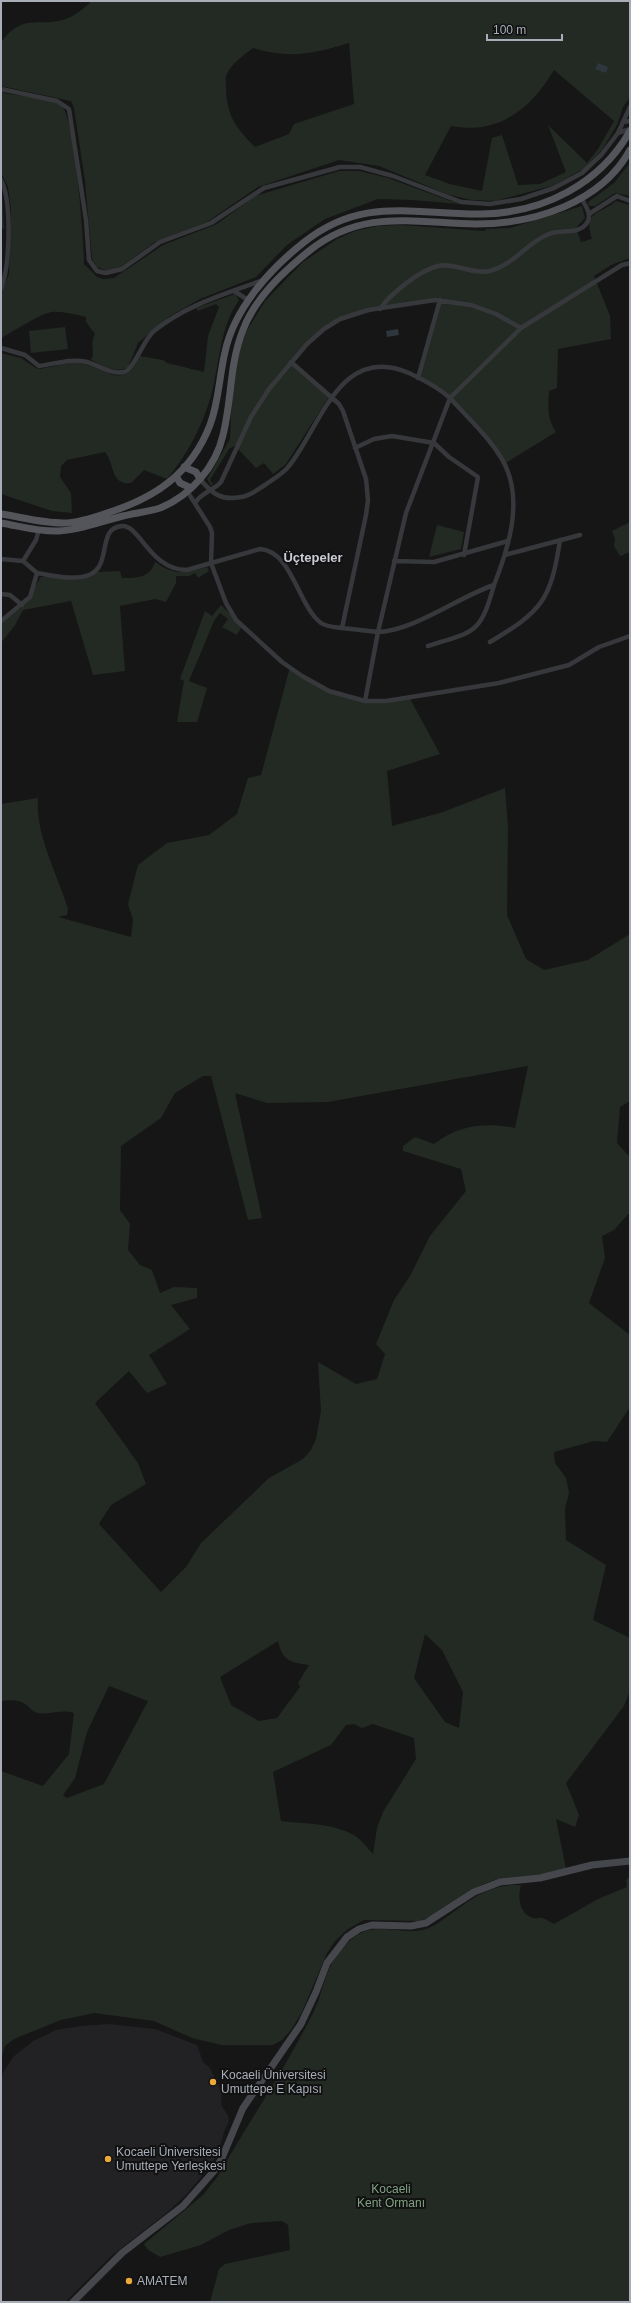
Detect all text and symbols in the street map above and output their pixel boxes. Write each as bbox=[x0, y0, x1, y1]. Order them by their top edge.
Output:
scale bar bbox=[487, 16, 562, 42]
text: 100 m bbox=[493, 23, 526, 37]
district label: Üçtepeler bbox=[283, 550, 343, 565]
place label: Kocaeli Üniversitesi Umuttepe E Kapısı bbox=[221, 2068, 326, 2096]
marker: Kocaeli Üniversitesi Umuttepe E Kapısı bbox=[208, 2077, 218, 2087]
place label: Kocaeli Üniversitesi Umuttepe Yerleşkesi bbox=[116, 2145, 225, 2173]
marker: Kocaeli Üniversitesi Umuttepe Yerleşkesi bbox=[103, 2154, 113, 2164]
park label: Kocaeli Kent Ormanı bbox=[357, 2182, 425, 2210]
place label: AMATEM bbox=[137, 2274, 187, 2288]
marker: AMATEM bbox=[124, 2276, 134, 2286]

